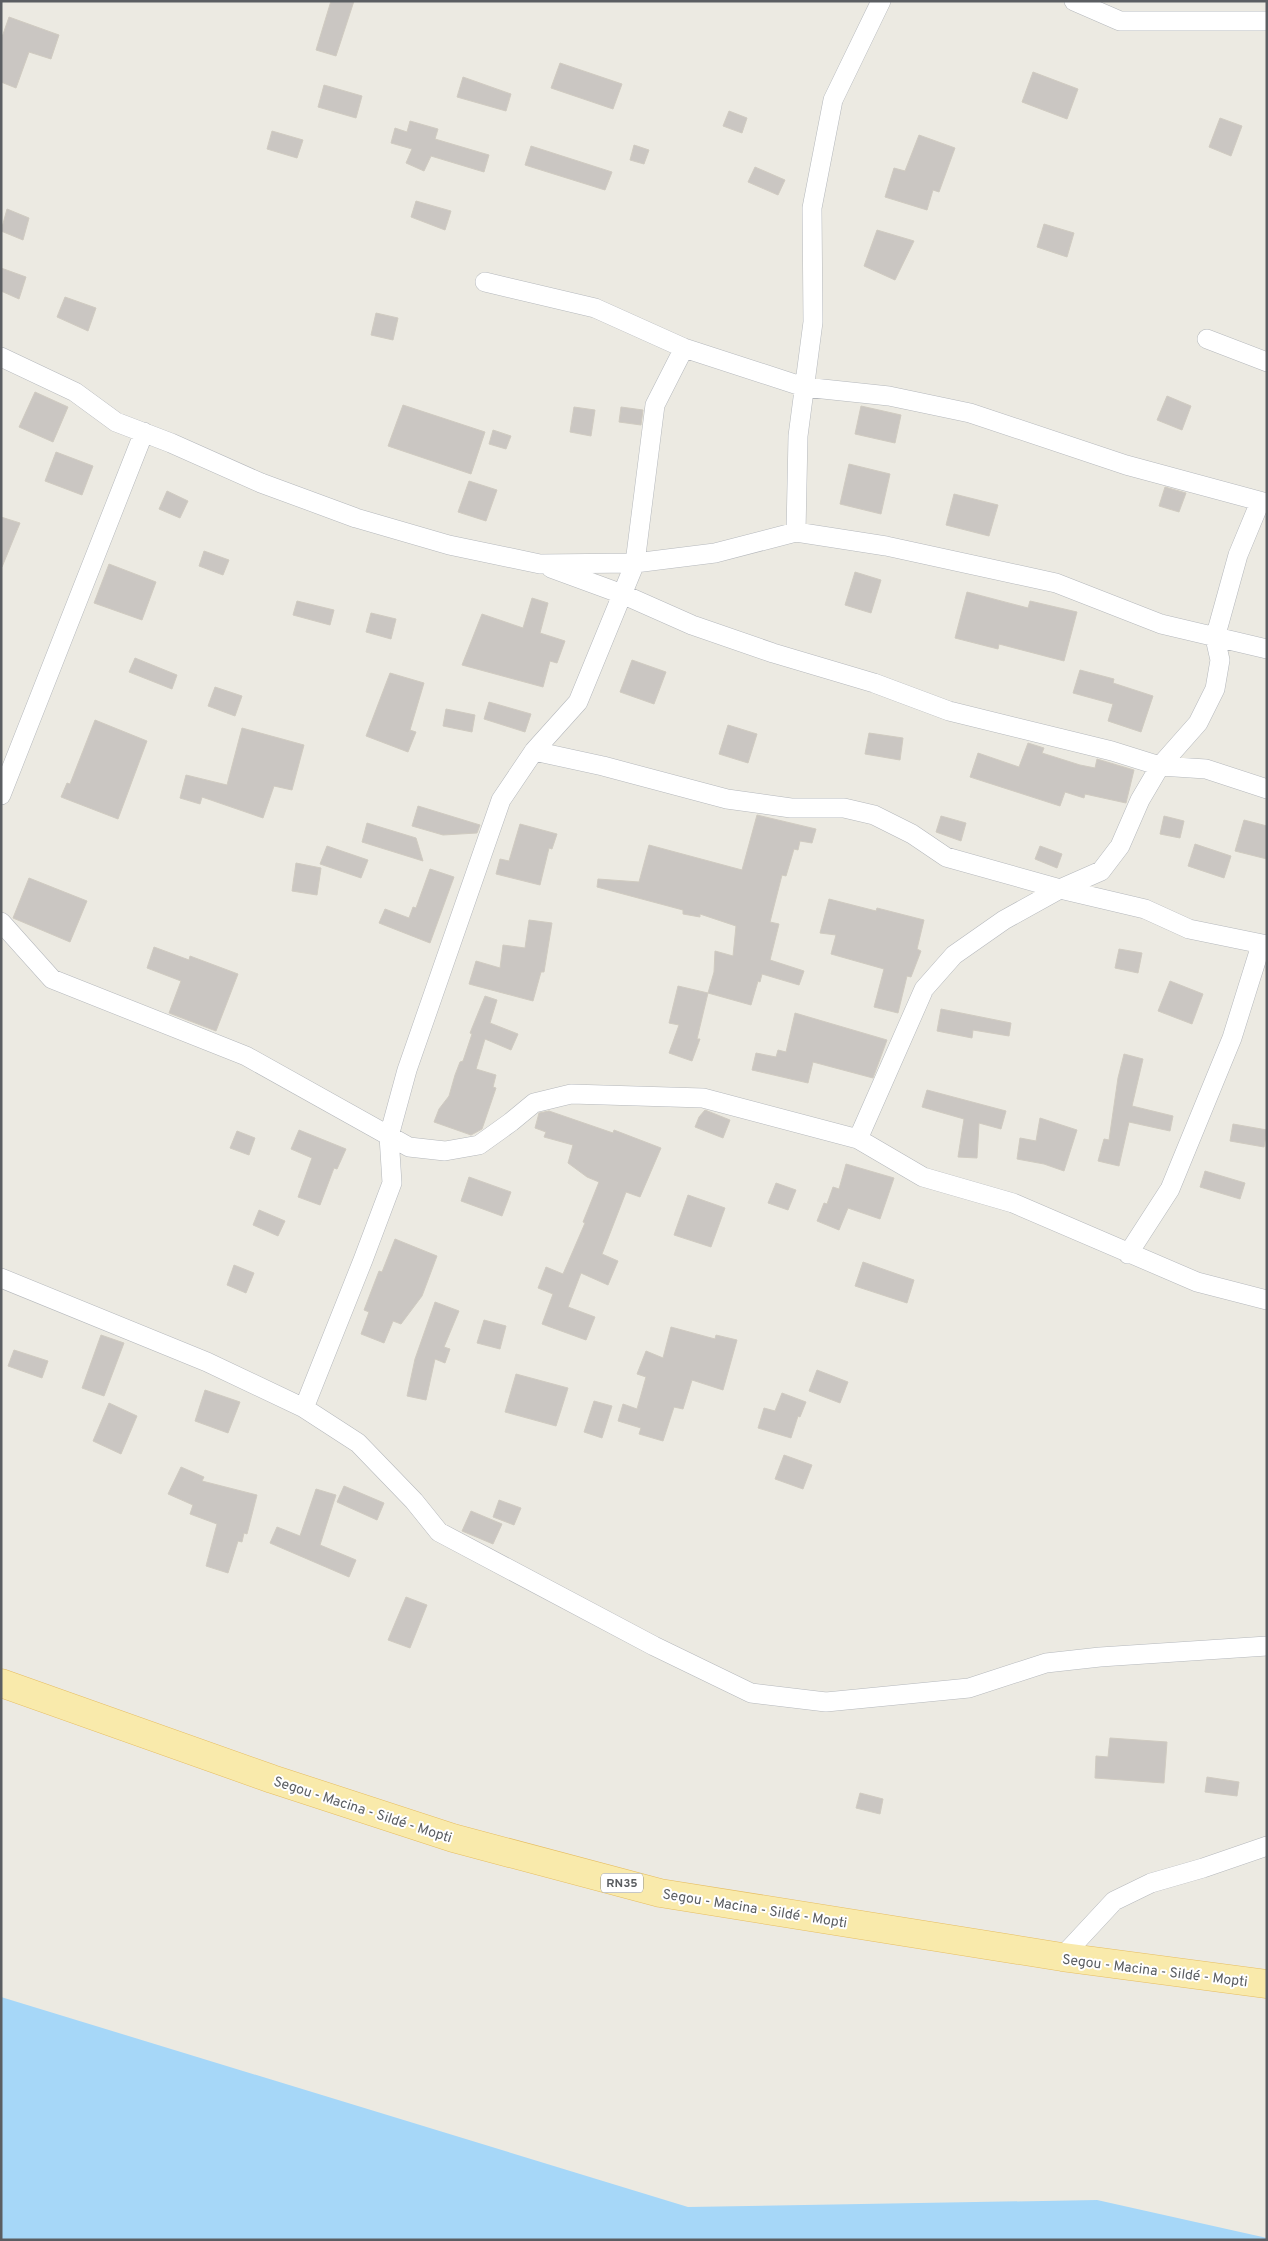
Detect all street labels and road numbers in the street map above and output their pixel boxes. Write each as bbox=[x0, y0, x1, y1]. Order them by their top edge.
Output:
street label: Segou - Macina - Sildé - Mopti bbox=[271, 1774, 454, 1847]
road number: RN35 bbox=[601, 1874, 643, 1892]
street label: Segou - Macina - Sildé - Mopti bbox=[661, 1886, 848, 1932]
street label: Segou - Macina - Sildé - Mopti bbox=[1061, 1952, 1248, 1991]

